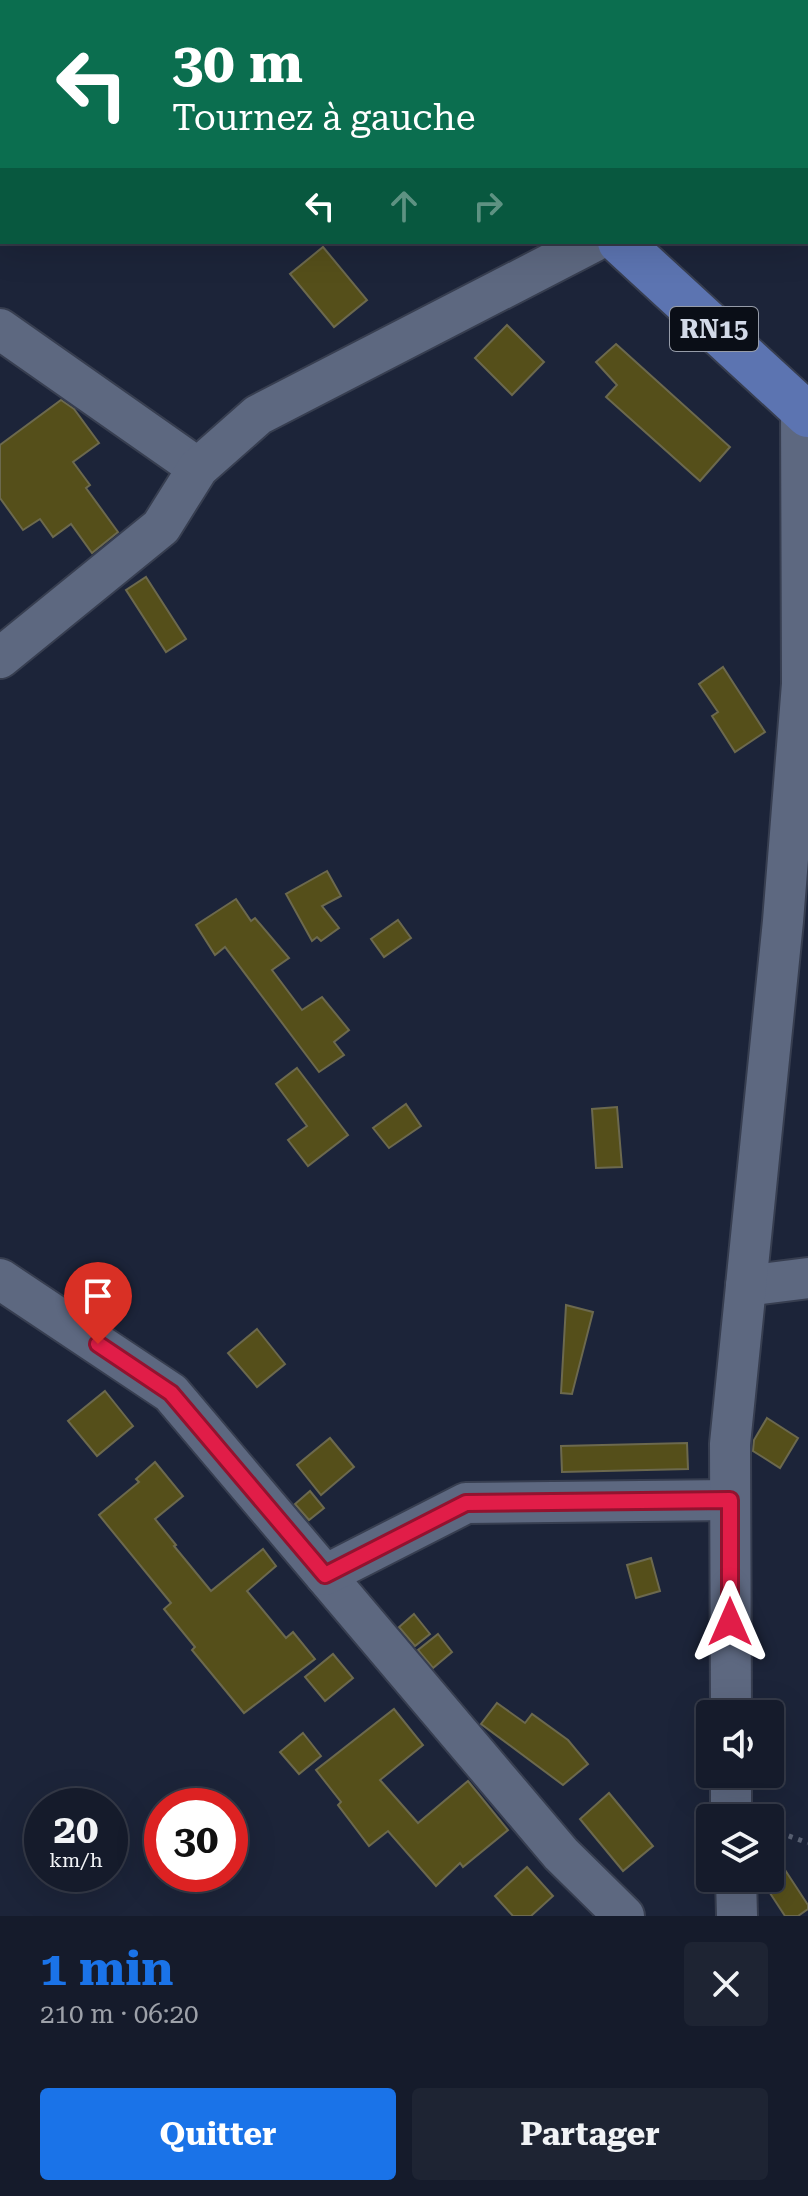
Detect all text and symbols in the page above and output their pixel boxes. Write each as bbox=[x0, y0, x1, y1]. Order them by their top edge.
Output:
text: 30 m bbox=[172, 30, 303, 96]
icon: left bbox=[40, 32, 144, 136]
text: Tournez à gauche bbox=[172, 97, 475, 139]
icon: left bbox=[298, 184, 342, 228]
icon: ahead bbox=[382, 184, 426, 228]
icon: right bbox=[466, 184, 510, 228]
road number: RN15 bbox=[670, 307, 758, 351]
pin bbox=[64, 1262, 132, 1344]
icon: arrive bbox=[76, 1274, 120, 1318]
position arrow bbox=[688, 1580, 772, 1664]
map controls bbox=[696, 1700, 784, 1892]
button: sound bbox=[696, 1700, 784, 1788]
speed limit sign: 30 bbox=[144, 1788, 248, 1892]
button: layers bbox=[696, 1804, 784, 1892]
text: 20 bbox=[54, 1806, 98, 1853]
text: km/h bbox=[49, 1848, 103, 1872]
text: 1 min bbox=[40, 1941, 173, 1997]
button: close bbox=[684, 1942, 768, 2026]
text: 210 m · 06:20 bbox=[40, 1999, 199, 2029]
button: Quitter bbox=[40, 2088, 396, 2180]
button: Partager bbox=[412, 2088, 768, 2180]

